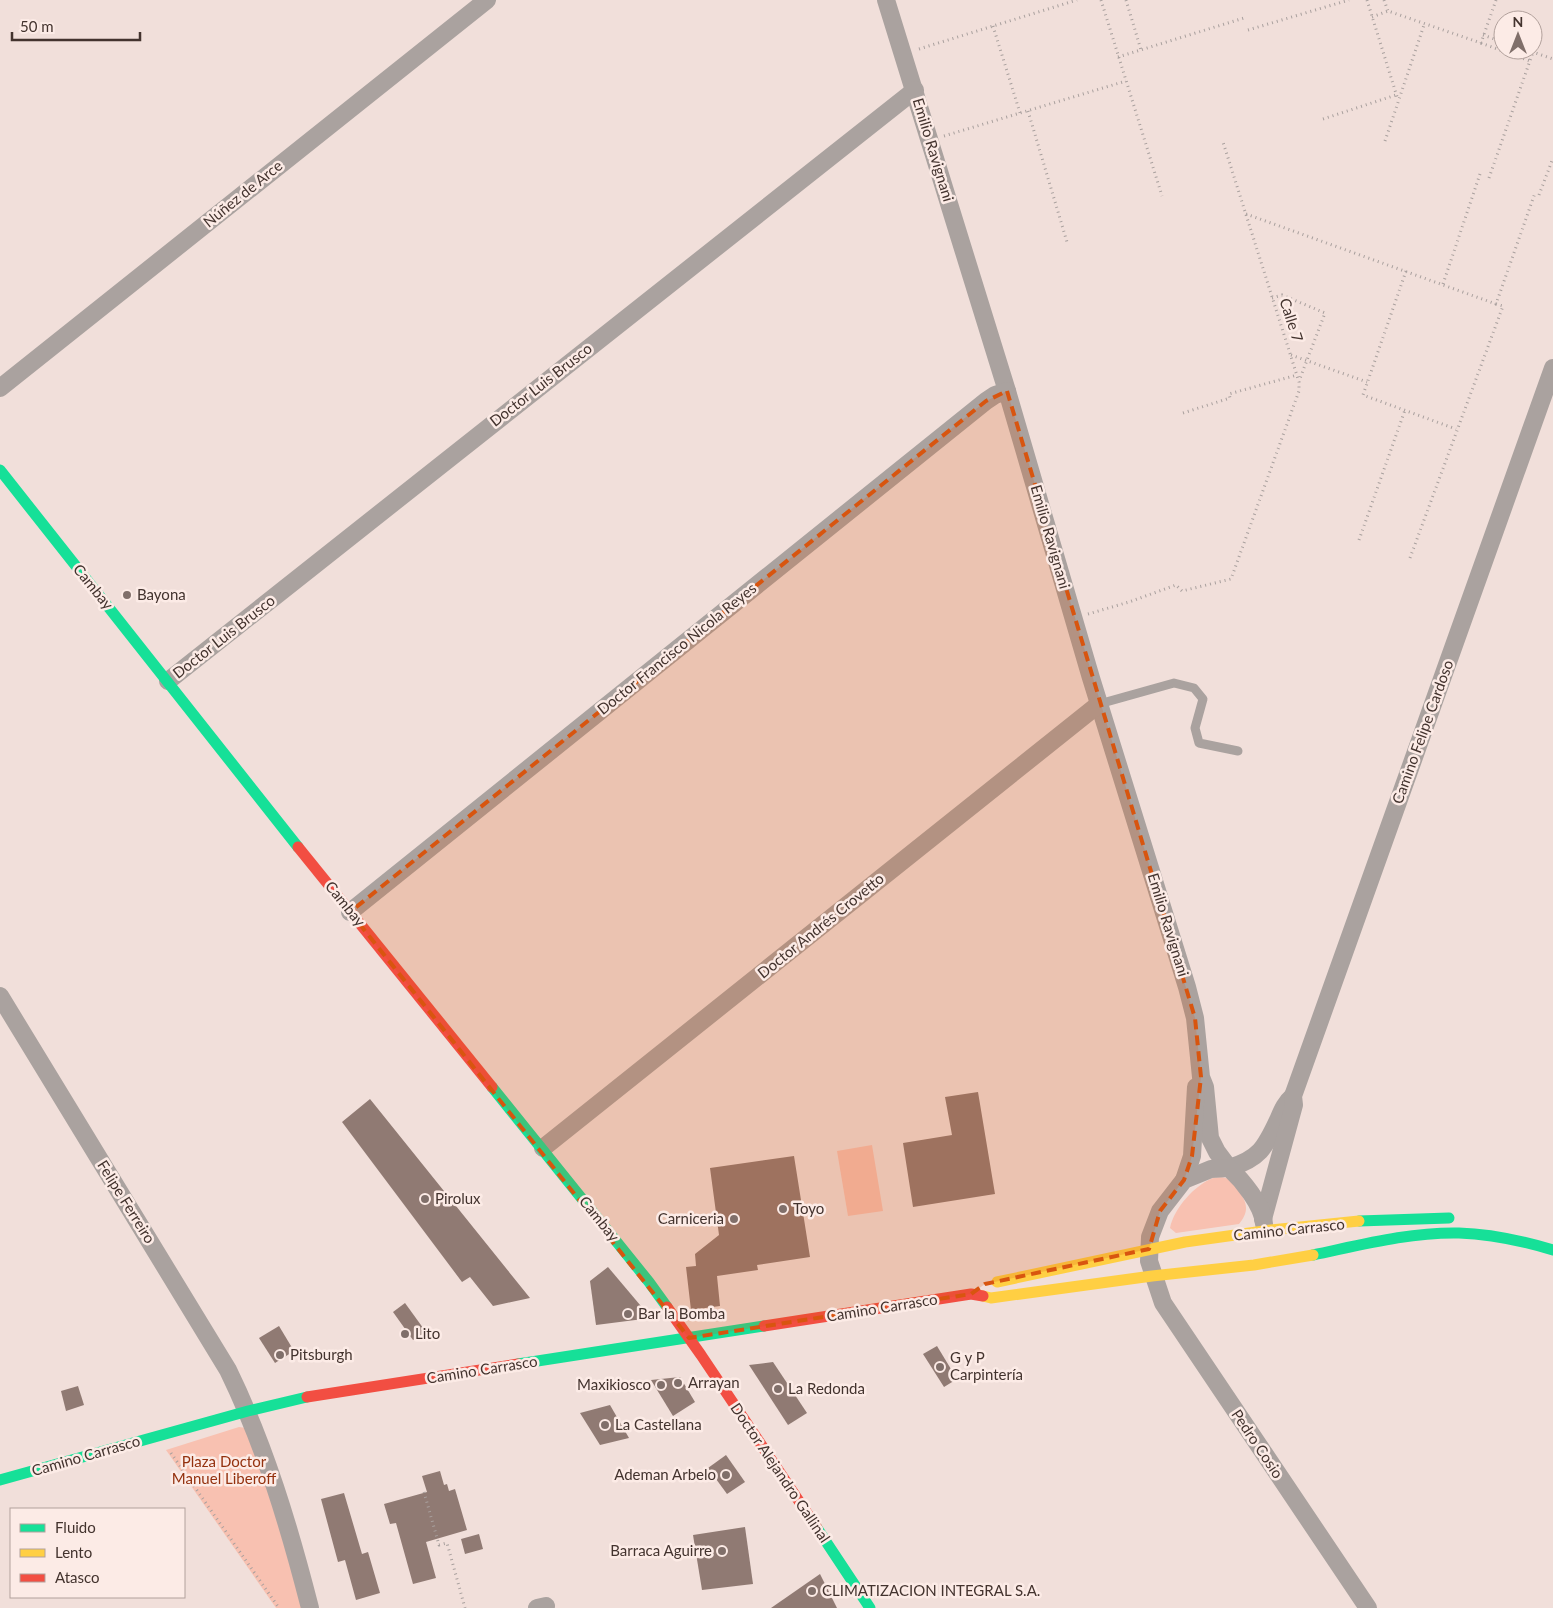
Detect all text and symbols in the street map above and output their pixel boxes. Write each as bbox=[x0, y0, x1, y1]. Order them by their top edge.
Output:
scale bar bbox=[12, 10, 140, 42]
north arrow bbox=[1493, 10, 1543, 60]
text: N bbox=[1513, 13, 1523, 30]
text: 50 m bbox=[20, 17, 54, 35]
street label: Emilio Ravignani bbox=[910, 96, 958, 204]
street label: Núñez de Arce bbox=[199, 156, 286, 231]
street label: Calle 7 bbox=[1276, 296, 1308, 344]
street label: Doctor Luis Brusco bbox=[486, 339, 595, 430]
street label: Emilio Ravignani bbox=[1028, 483, 1074, 591]
street label: Cambay bbox=[70, 560, 118, 613]
street label: Doctor Francisco Nicola Reyes bbox=[593, 579, 759, 718]
place label: Bayona bbox=[137, 585, 186, 603]
marker: Bayona bbox=[121, 589, 133, 601]
street label: Doctor Luis Brusco bbox=[169, 591, 278, 682]
street label: Camino Felipe Cardoso bbox=[1388, 657, 1456, 806]
street label: Doctor Andrés Crovetto bbox=[754, 869, 887, 982]
street label: Emilio Ravignani bbox=[1145, 871, 1193, 979]
street label: Cambay bbox=[322, 877, 370, 930]
street label: Felipe Ferreiro bbox=[94, 1157, 160, 1246]
place label: Pirolux bbox=[435, 1189, 481, 1207]
street label: Cambay bbox=[576, 1192, 624, 1245]
marker: Pirolux bbox=[419, 1193, 431, 1205]
place label: Toyo bbox=[793, 1199, 824, 1217]
marker: Toyo bbox=[777, 1203, 789, 1215]
place label: Carniceria bbox=[658, 1209, 724, 1227]
marker: Carniceria bbox=[728, 1213, 740, 1225]
street label: Camino Carrasco bbox=[1232, 1214, 1345, 1244]
street label: Camino Carrasco bbox=[825, 1289, 939, 1325]
place label: Bar la Bomba bbox=[638, 1304, 725, 1322]
marker: Bar la Bomba bbox=[622, 1308, 634, 1320]
place label: Lito bbox=[415, 1324, 440, 1342]
marker: Lito bbox=[399, 1328, 411, 1340]
place label: Pitsburgh bbox=[290, 1345, 353, 1363]
place label: G y P Carpintería bbox=[950, 1348, 1023, 1383]
marker: Pitsburgh bbox=[274, 1349, 286, 1361]
street label: Camino Carrasco bbox=[425, 1351, 539, 1387]
marker: G y P Carpintería bbox=[934, 1361, 946, 1373]
place label: Arrayan bbox=[688, 1373, 740, 1391]
place label: Maxikiosco bbox=[577, 1375, 651, 1393]
marker: Arrayan bbox=[672, 1377, 684, 1389]
marker: Maxikiosco bbox=[655, 1379, 667, 1391]
place label: La Redonda bbox=[788, 1379, 865, 1397]
marker: La Redonda bbox=[772, 1383, 784, 1395]
street label: Doctor Alejandro Gallinal bbox=[727, 1399, 834, 1546]
street label: Pedro Cosio bbox=[1228, 1405, 1287, 1481]
place label: La Castellana bbox=[615, 1415, 702, 1433]
marker: La Castellana bbox=[599, 1419, 611, 1431]
street label: Camino Carrasco bbox=[29, 1431, 142, 1479]
park label: Plaza Doctor Manuel Liberoff bbox=[172, 1452, 276, 1487]
place label: Ademan Arbelo bbox=[614, 1465, 716, 1483]
marker: Ademan Arbelo bbox=[720, 1469, 732, 1481]
legend bbox=[10, 1508, 185, 1598]
text: Fluido bbox=[55, 1518, 96, 1536]
place label: Barraca Aguirre bbox=[610, 1541, 712, 1559]
text: Lento bbox=[55, 1543, 92, 1561]
marker: Barraca Aguirre bbox=[716, 1545, 728, 1557]
text: Atasco bbox=[55, 1568, 100, 1586]
place label: CLIMATIZACION INTEGRAL S.A. bbox=[822, 1581, 1040, 1599]
marker: CLIMATIZACION INTEGRAL S.A. bbox=[806, 1585, 818, 1597]

